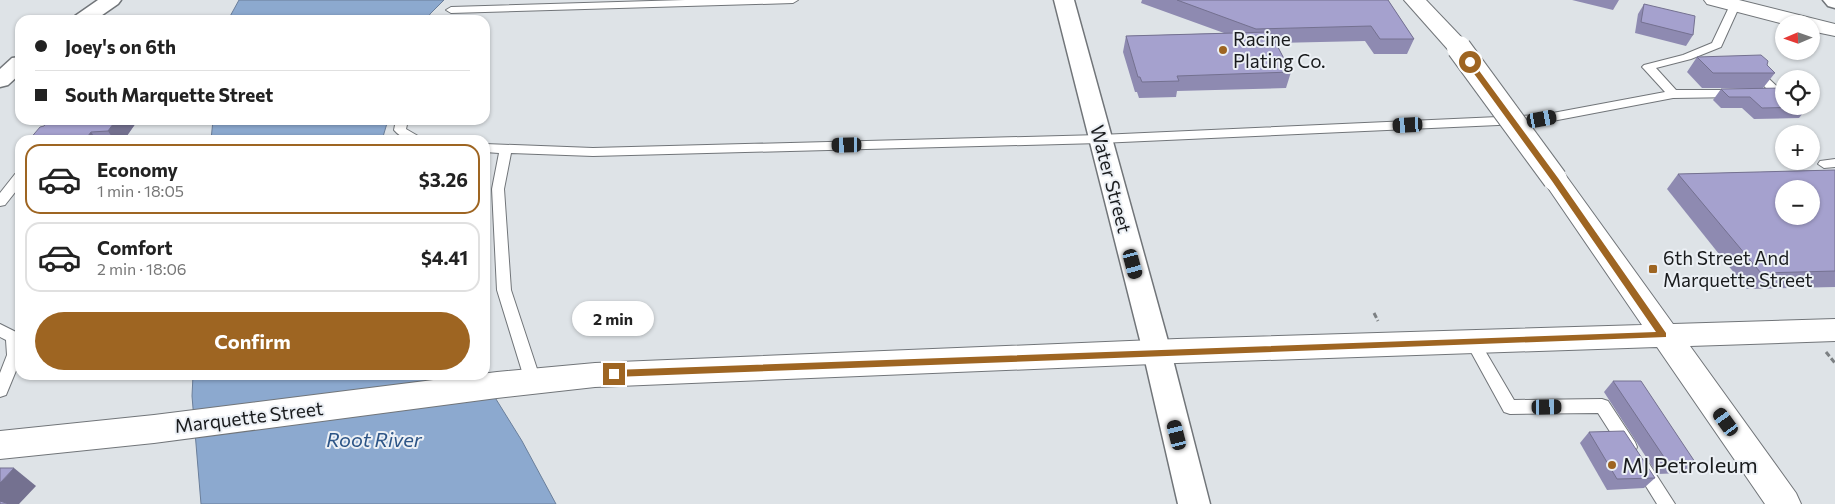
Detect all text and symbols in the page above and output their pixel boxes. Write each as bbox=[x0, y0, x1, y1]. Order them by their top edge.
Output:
north arrow bbox=[1775, 15, 1820, 60]
map controls bbox=[1775, 15, 1820, 225]
place label: Racine Plating Co. bbox=[1233, 27, 1326, 72]
text: Joey's on 6th bbox=[65, 35, 176, 58]
marker: Racine Plating Co. bbox=[1217, 44, 1229, 56]
route start bbox=[1459, 51, 1481, 73]
button: locate bbox=[1775, 70, 1820, 115]
text: South Marquette Street bbox=[65, 83, 273, 106]
car bbox=[1525, 109, 1558, 129]
car bbox=[1392, 117, 1423, 133]
street label: Water Street bbox=[1086, 122, 1137, 236]
button: + bbox=[1775, 125, 1820, 170]
car bbox=[831, 137, 862, 153]
icon: car bbox=[37, 157, 82, 202]
text: Economy bbox=[97, 158, 178, 181]
text: $3.26 bbox=[419, 168, 468, 191]
button: − bbox=[1775, 180, 1820, 225]
text: 1 min · 18:05 bbox=[97, 181, 184, 200]
icon: car bbox=[37, 235, 82, 280]
text: Comfort bbox=[97, 236, 173, 259]
text: $4.41 bbox=[421, 246, 468, 269]
place label: 6th Street And Marquette Street bbox=[1663, 246, 1813, 291]
car bbox=[1121, 248, 1144, 280]
text: 2 min · 18:06 bbox=[97, 259, 187, 278]
marker: 6th Street And Marquette Street bbox=[1647, 263, 1659, 275]
callout: 2 min bbox=[573, 302, 655, 336]
text: 2 min bbox=[593, 309, 633, 328]
button: Confirm bbox=[35, 312, 470, 370]
route end bbox=[603, 363, 625, 385]
street label: Marquette Street bbox=[173, 396, 325, 437]
car bbox=[1531, 399, 1562, 415]
car bbox=[1711, 405, 1740, 439]
car bbox=[1166, 419, 1187, 451]
water label: Root River bbox=[326, 427, 423, 451]
place label: MJ Petroleum bbox=[1622, 451, 1758, 478]
marker: MJ Petroleum bbox=[1606, 459, 1618, 471]

